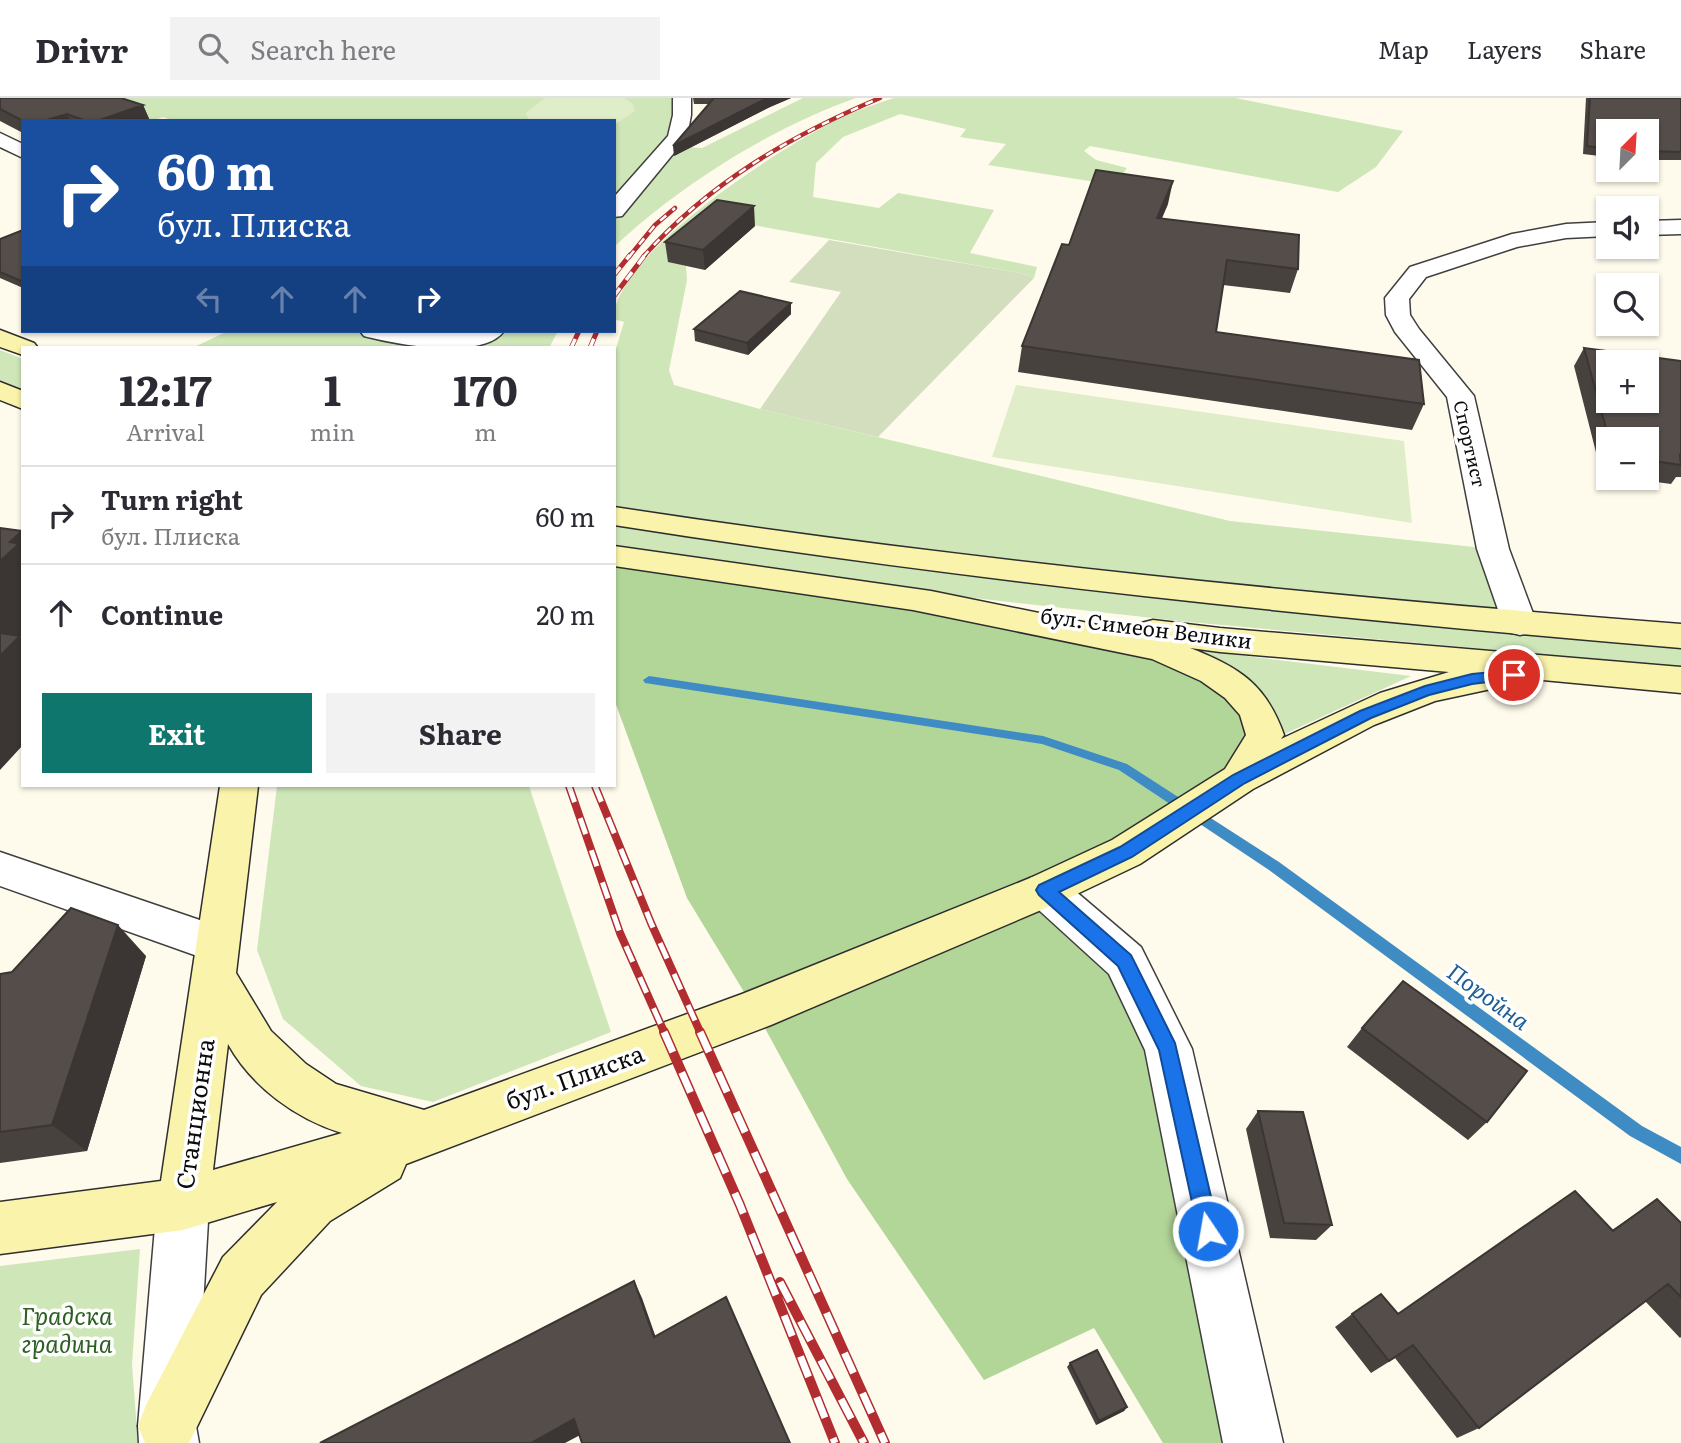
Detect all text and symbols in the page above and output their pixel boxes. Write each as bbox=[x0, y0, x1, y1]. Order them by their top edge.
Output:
search box bbox=[170, 17, 660, 80]
text: Drivr bbox=[35, 24, 128, 73]
icon: search bbox=[194, 29, 232, 67]
text: Search here bbox=[250, 29, 396, 68]
text: Map bbox=[1378, 31, 1429, 66]
text: Layers bbox=[1467, 31, 1541, 66]
text: Share bbox=[1579, 31, 1646, 66]
north arrow bbox=[1596, 119, 1659, 182]
map controls bbox=[1596, 119, 1659, 490]
text: 60 m bbox=[157, 132, 274, 205]
icon: right bbox=[42, 147, 133, 238]
button: sound bbox=[1596, 196, 1659, 259]
text: бул. Плиска bbox=[157, 199, 351, 247]
button: search bbox=[1596, 273, 1659, 336]
icon: left bbox=[190, 280, 228, 318]
icon: ahead bbox=[263, 280, 301, 318]
icon: ahead bbox=[336, 280, 374, 318]
icon: right bbox=[409, 280, 447, 318]
button: + bbox=[1596, 350, 1659, 413]
text: 12:17 bbox=[119, 357, 212, 419]
text: 1 bbox=[324, 357, 341, 419]
text: 170 bbox=[453, 357, 518, 419]
street label: Спортист bbox=[1447, 398, 1494, 490]
text: Arrival bbox=[126, 414, 205, 448]
text: min bbox=[310, 414, 355, 448]
text: m bbox=[474, 414, 497, 448]
button: − bbox=[1596, 427, 1659, 490]
text: Turn right bbox=[101, 479, 243, 518]
icon: right bbox=[42, 496, 80, 534]
text: 60 m bbox=[536, 496, 595, 535]
text: бул. Плиска bbox=[101, 518, 240, 552]
icon: ahead bbox=[42, 594, 80, 632]
text: Continue bbox=[101, 594, 223, 633]
text: 20 m bbox=[536, 594, 595, 633]
street label: бул. Симеон Велики bbox=[1039, 598, 1254, 655]
pin bbox=[1484, 645, 1544, 705]
icon: arrive bbox=[1495, 656, 1533, 694]
button: Exit bbox=[42, 693, 312, 773]
button: Share bbox=[326, 693, 595, 773]
water label: Поройна bbox=[1441, 954, 1538, 1037]
street label: бул. Плиска bbox=[500, 1034, 648, 1117]
street label: Станционна bbox=[166, 1036, 221, 1191]
position arrow bbox=[1171, 1194, 1245, 1268]
park label: Градска градина bbox=[21, 1297, 113, 1360]

